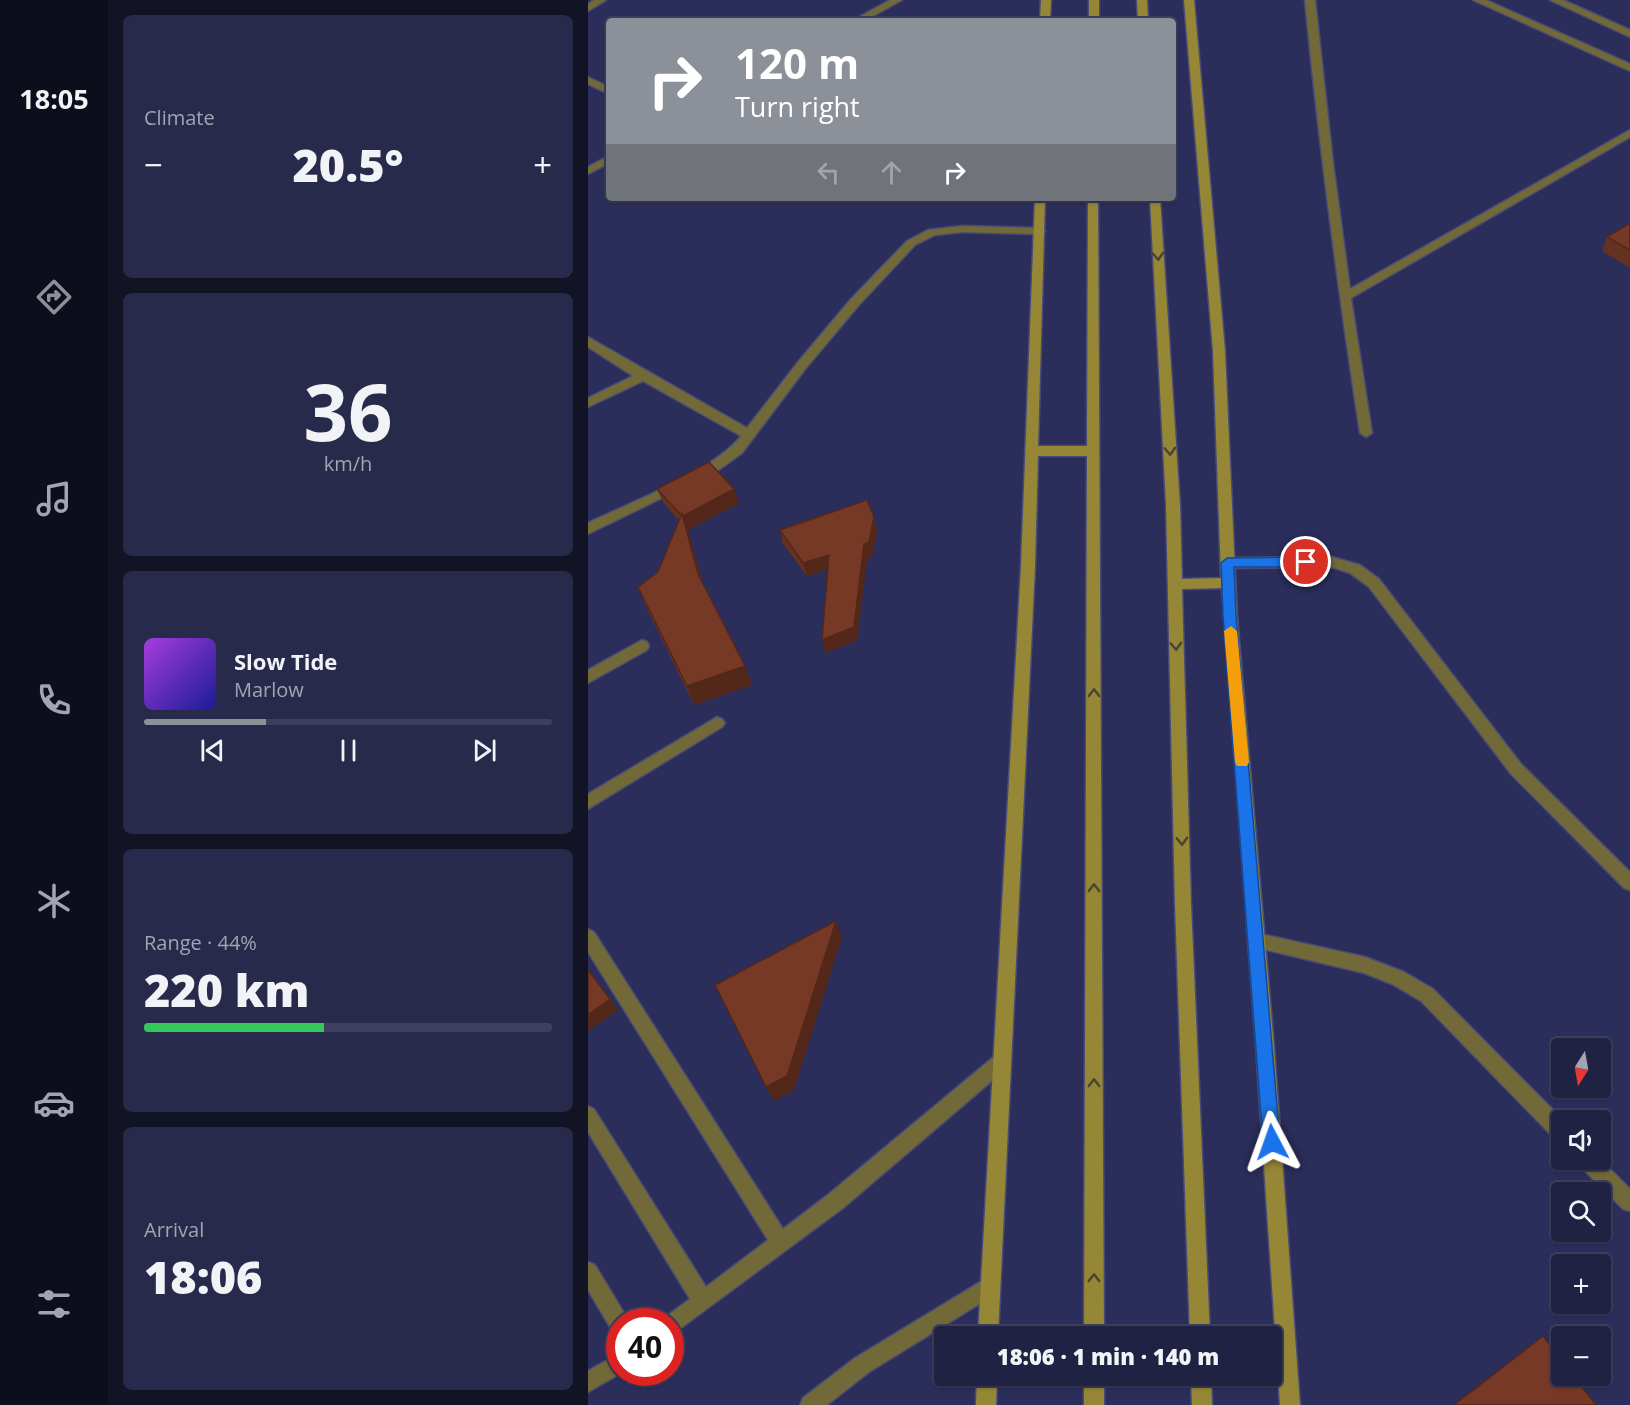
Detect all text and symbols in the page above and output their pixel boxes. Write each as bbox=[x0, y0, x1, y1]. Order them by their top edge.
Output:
text: 120 m bbox=[735, 34, 859, 91]
icon: right bbox=[636, 42, 714, 120]
text: 18:05 bbox=[19, 80, 89, 117]
text: Turn right bbox=[735, 88, 860, 125]
text: Climate bbox=[144, 104, 215, 131]
text: 20.5° bbox=[292, 134, 404, 195]
text: − bbox=[144, 142, 163, 187]
text: + bbox=[533, 142, 552, 187]
icon: left bbox=[812, 156, 845, 189]
icon: ahead bbox=[875, 156, 908, 189]
icon: right bbox=[938, 156, 971, 189]
one-way arrow bbox=[1152, 252, 1165, 261]
icon: directions bbox=[33, 276, 75, 318]
text: 36 bbox=[303, 358, 393, 464]
one-way arrow bbox=[1163, 447, 1176, 456]
text: km/h bbox=[324, 450, 372, 477]
icon: music bbox=[33, 478, 75, 520]
pin bbox=[1280, 536, 1331, 587]
icon: arrive bbox=[1289, 545, 1322, 578]
one-way arrow bbox=[1170, 641, 1182, 650]
text: Slow Tide bbox=[234, 646, 337, 676]
text: Marlow bbox=[234, 676, 304, 703]
icon: phone bbox=[33, 679, 75, 721]
one-way arrow bbox=[1088, 689, 1100, 698]
icon: previous bbox=[196, 734, 229, 767]
icon: pause bbox=[332, 734, 365, 767]
icon: next bbox=[468, 734, 501, 767]
one-way arrow bbox=[1175, 836, 1188, 845]
icon: climate bbox=[33, 880, 75, 922]
one-way arrow bbox=[1088, 884, 1100, 893]
text: Range · 44% bbox=[144, 929, 257, 956]
text: 220 km bbox=[144, 959, 309, 1020]
north arrow bbox=[1551, 1038, 1611, 1098]
map controls bbox=[1551, 1038, 1611, 1386]
one-way arrow bbox=[1088, 1079, 1100, 1088]
icon: car bbox=[33, 1082, 75, 1124]
position arrow bbox=[1240, 1110, 1304, 1174]
button: sound bbox=[1551, 1110, 1611, 1170]
button: search bbox=[1551, 1182, 1611, 1242]
text: Arrival bbox=[144, 1216, 204, 1243]
text: 18:06 bbox=[144, 1246, 262, 1307]
button: + bbox=[1551, 1254, 1611, 1314]
one-way arrow bbox=[1088, 1274, 1100, 1283]
icon: filters bbox=[33, 1283, 75, 1325]
speed limit sign: 40 bbox=[606, 1308, 684, 1386]
button: − bbox=[1551, 1326, 1611, 1386]
text: 18:06 · 1 min · 140 m bbox=[997, 1341, 1219, 1371]

